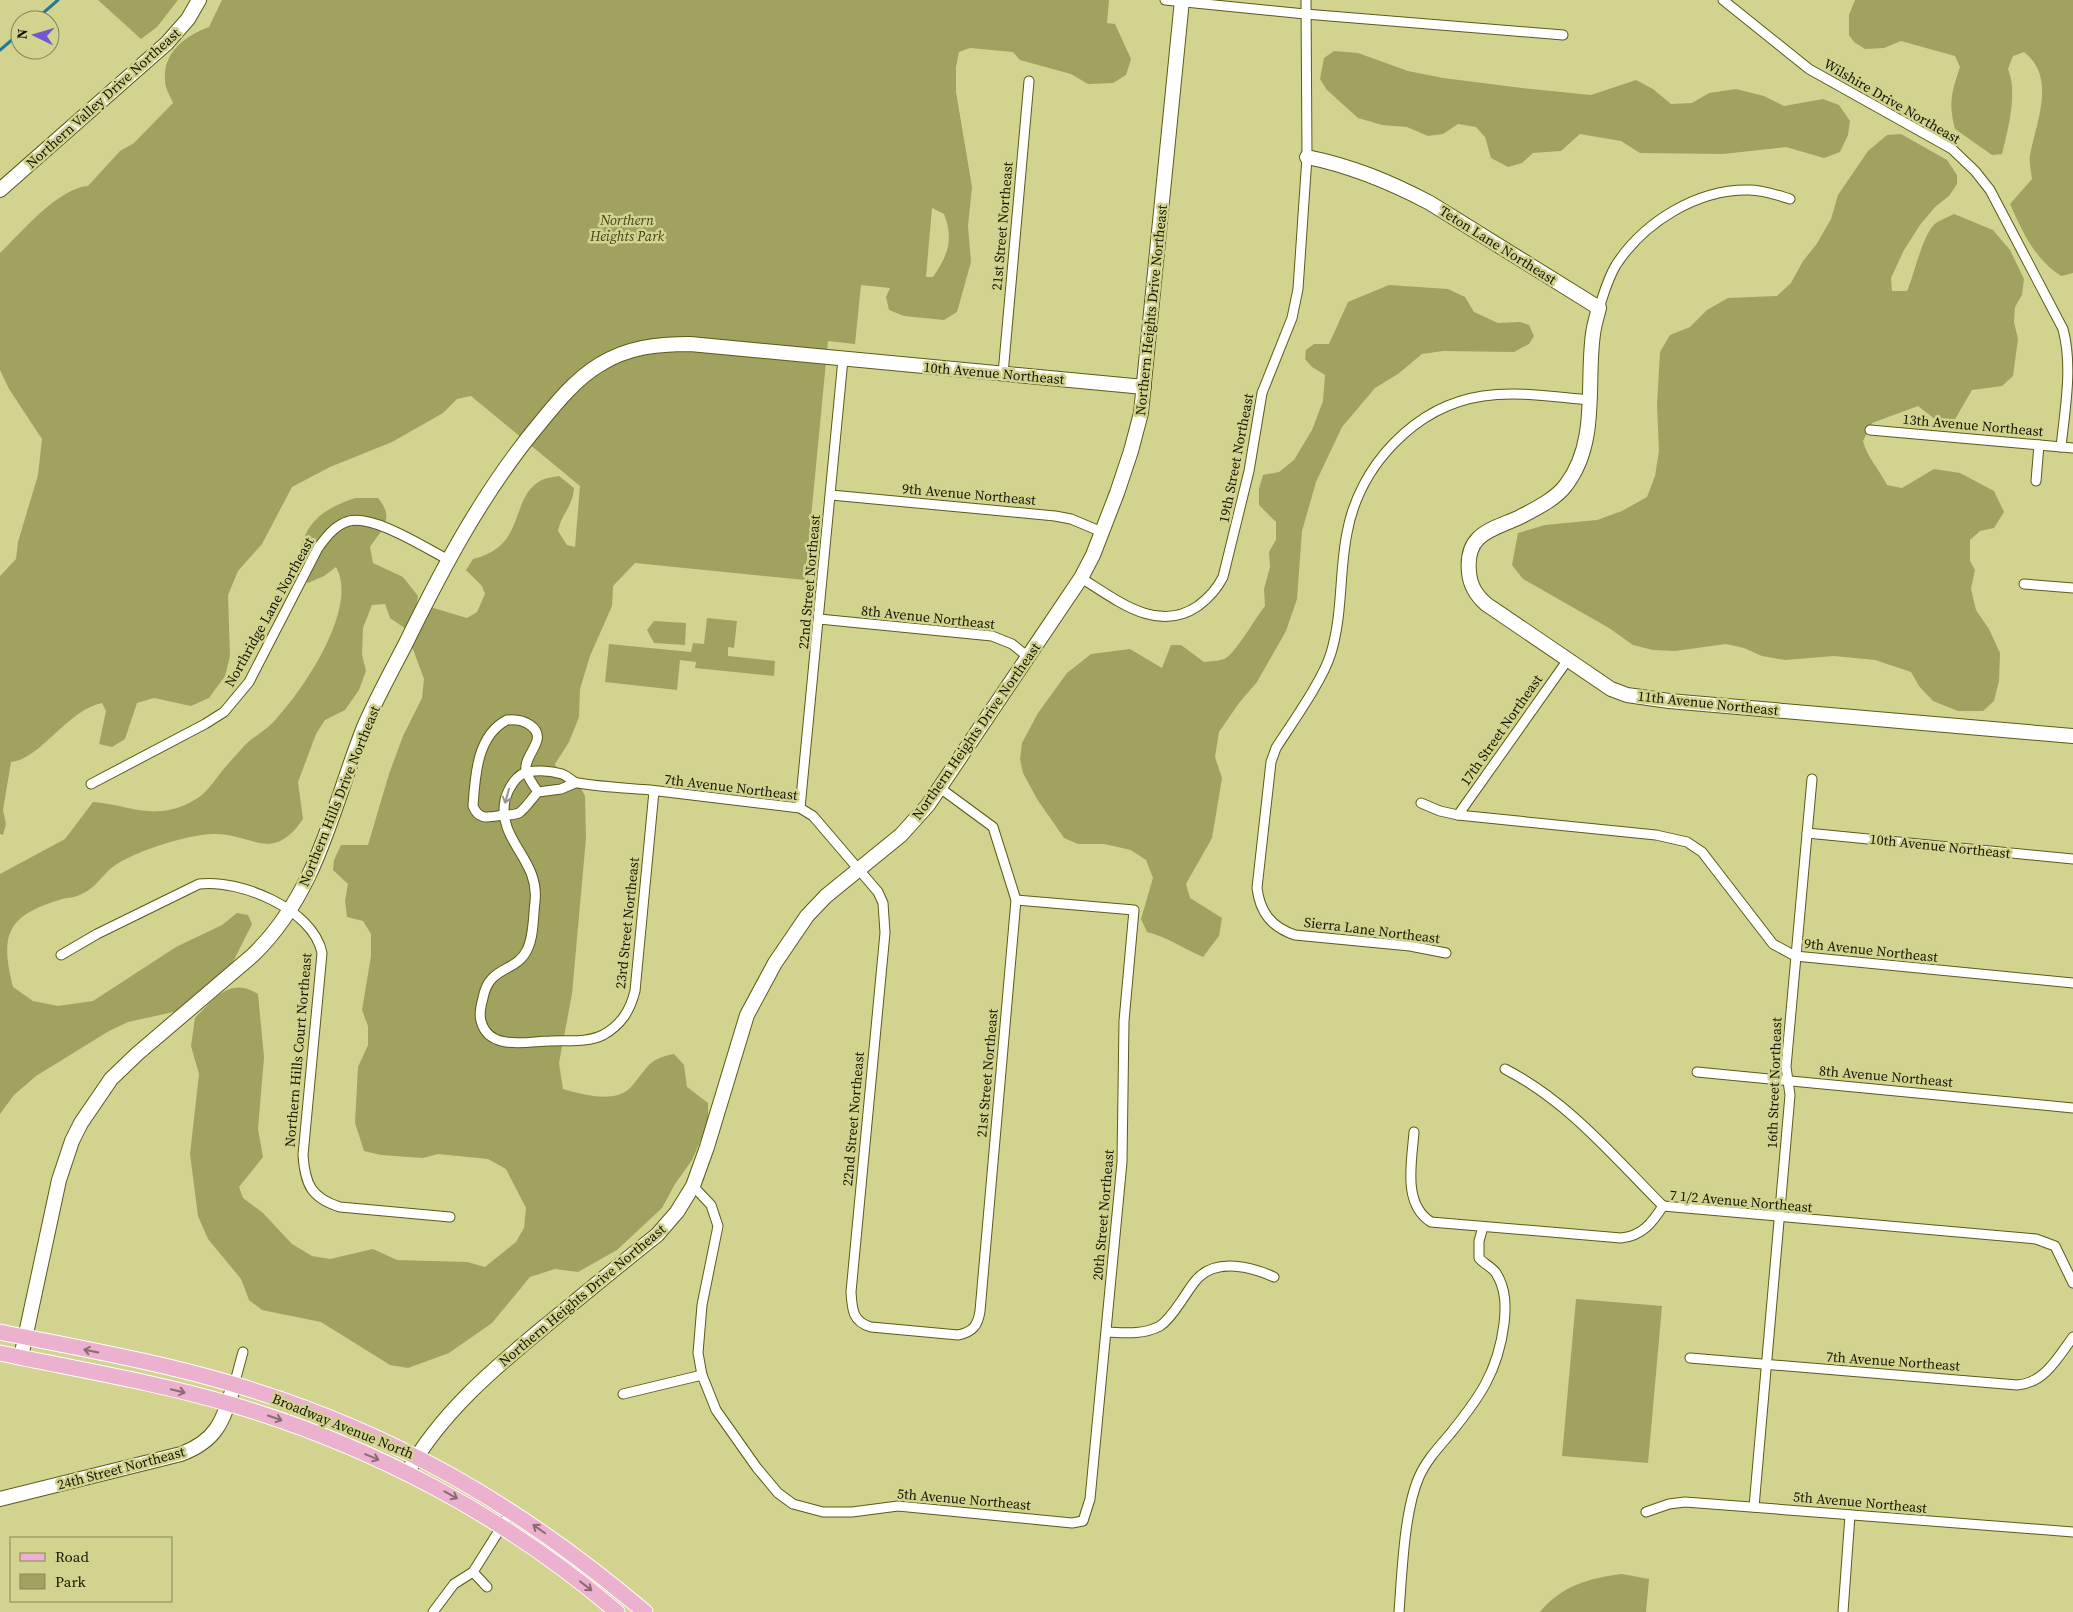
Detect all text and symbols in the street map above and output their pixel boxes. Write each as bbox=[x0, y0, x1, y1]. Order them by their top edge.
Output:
north arrow bbox=[10, 10, 60, 60]
street label: Northern Valley Drive Northeast bbox=[22, 24, 184, 172]
street label: Wilshire Drive Northeast bbox=[1820, 54, 1964, 149]
street label: 21st Street Northeast bbox=[986, 160, 1018, 291]
street label: Teton Lane Northeast bbox=[1436, 201, 1561, 289]
street label: Northern Heights Drive Northeast bbox=[1130, 203, 1172, 416]
park label: Northern Heights Park bbox=[589, 210, 664, 246]
street label: 10th Avenue Northeast bbox=[923, 357, 1066, 389]
street label: 19th Street Northeast bbox=[1214, 391, 1258, 524]
street label: 13th Avenue Northeast bbox=[1902, 409, 2045, 441]
street label: 9th Avenue Northeast bbox=[901, 478, 1037, 510]
street label: 22nd Street Northeast bbox=[793, 514, 825, 650]
street label: Northridge Lane Northeast bbox=[219, 533, 319, 690]
street label: 8th Avenue Northeast bbox=[860, 600, 996, 634]
street label: Northern Heights Drive Northeast bbox=[907, 638, 1045, 824]
street label: 17th Street Northeast bbox=[1455, 670, 1547, 790]
street label: 11th Avenue Northeast bbox=[1637, 686, 1780, 720]
street label: Northern Hills Drive Northeast bbox=[294, 702, 385, 889]
street label: 7th Avenue Northeast bbox=[663, 769, 799, 805]
one-way arrow bbox=[502, 787, 512, 803]
street label: 10th Avenue Northeast bbox=[1869, 829, 2012, 863]
street label: 23rd Street Northeast bbox=[610, 856, 644, 990]
street label: Sierra Lane Northeast bbox=[1303, 912, 1441, 948]
street label: 9th Avenue Northeast bbox=[1803, 933, 1939, 967]
street label: Northern Hills Court Northeast bbox=[280, 952, 316, 1148]
street label: 21st Street Northeast bbox=[971, 1007, 1003, 1138]
street label: 16th Street Northeast bbox=[1762, 1017, 1786, 1149]
street label: 22nd Street Northeast bbox=[837, 1051, 869, 1187]
street label: 8th Avenue Northeast bbox=[1818, 1060, 1954, 1092]
street label: 20th Street Northeast bbox=[1087, 1148, 1119, 1281]
street label: 7 1/2 Avenue Northeast bbox=[1669, 1185, 1814, 1217]
street label: Northern Heights Drive Northeast bbox=[494, 1219, 670, 1371]
one-way arrow bbox=[84, 1346, 100, 1355]
street label: 7th Avenue Northeast bbox=[1825, 1346, 1961, 1376]
one-way arrow bbox=[170, 1387, 186, 1396]
street label: Broadway Avenue North bbox=[269, 1388, 417, 1464]
one-way arrow bbox=[267, 1414, 283, 1424]
street label: 24th Street Northeast bbox=[55, 1441, 187, 1495]
one-way arrow bbox=[364, 1452, 379, 1462]
street label: 5th Avenue Northeast bbox=[896, 1483, 1032, 1515]
street label: 5th Avenue Northeast bbox=[1792, 1486, 1928, 1518]
one-way arrow bbox=[443, 1491, 457, 1501]
one-way arrow bbox=[532, 1524, 546, 1534]
legend bbox=[10, 1537, 172, 1602]
text: Road bbox=[55, 1546, 89, 1567]
text: Park bbox=[55, 1571, 87, 1592]
one-way arrow bbox=[579, 1580, 592, 1591]

